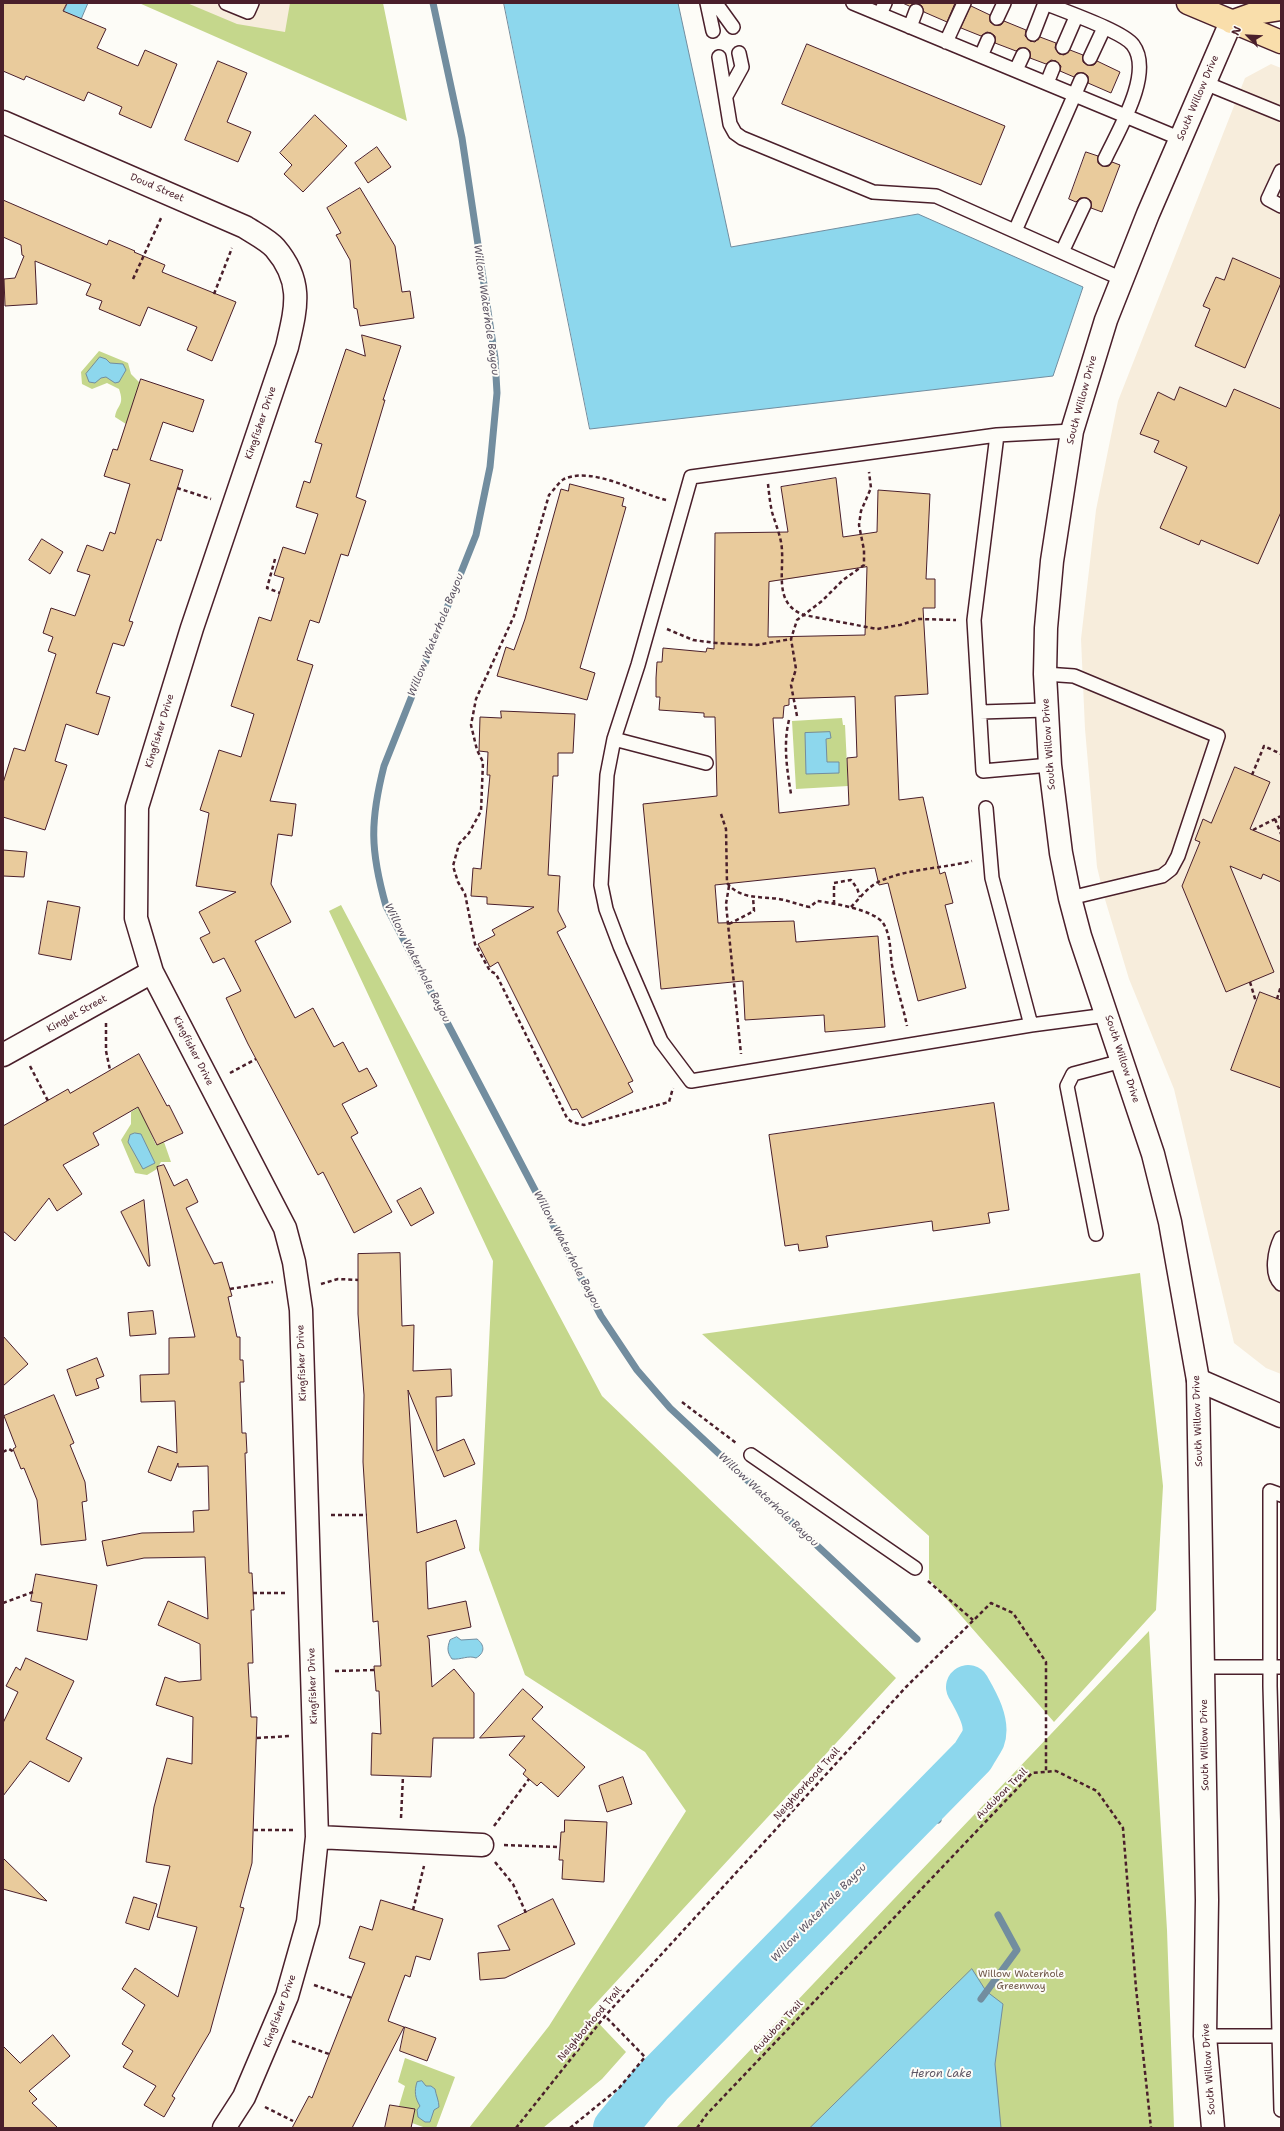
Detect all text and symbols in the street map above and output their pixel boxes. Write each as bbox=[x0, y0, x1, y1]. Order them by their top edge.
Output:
north arrow bbox=[1228, 16, 1268, 56]
text: N bbox=[1228, 24, 1245, 38]
street label: South Willow Drive bbox=[1175, 53, 1221, 143]
street label: Doud Street bbox=[128, 171, 186, 205]
water label: Willow Waterhole Bayou bbox=[470, 244, 502, 376]
street label: South Willow Drive bbox=[1064, 354, 1100, 446]
street label: Kingfisher Drive bbox=[243, 385, 279, 461]
water label: Willow Waterhole Bayou bbox=[405, 571, 467, 699]
street label: Kingfisher Drive bbox=[143, 693, 177, 769]
street label: South Willow Drive bbox=[1040, 698, 1058, 790]
water label: Willow Waterhole Bayou bbox=[381, 901, 453, 1025]
street label: Kinglet Street bbox=[45, 993, 109, 1035]
street label: South Willow Drive bbox=[1102, 1013, 1142, 1105]
street label: Kingfisher Drive bbox=[170, 1014, 216, 1088]
water label: Willow Waterhole Bayou bbox=[530, 1189, 604, 1311]
street label: Kingfisher Drive bbox=[295, 1324, 309, 1402]
street label: South Willow Drive bbox=[1190, 1375, 1206, 1467]
water label: Willow Waterhole Bayou bbox=[715, 1450, 821, 1550]
street label: Kingfisher Drive bbox=[306, 1647, 320, 1725]
street label: South Willow Drive bbox=[1198, 1699, 1212, 1791]
street label: Neighborhood Trail bbox=[771, 1745, 843, 1823]
street label: Audubon Trail bbox=[974, 1766, 1030, 1822]
water label: Willow Waterhole Bayou bbox=[768, 1861, 870, 1965]
park label: Willow Waterhole Greenway bbox=[978, 1968, 1064, 1992]
street label: Kingfisher Drive bbox=[261, 1973, 299, 2049]
street label: Neighborhood Trail bbox=[555, 1984, 625, 2064]
street label: Audubon Trail bbox=[751, 1998, 805, 2056]
street label: South Willow Drive bbox=[1200, 2023, 1218, 2115]
water label: Heron Lake bbox=[910, 2067, 972, 2081]

